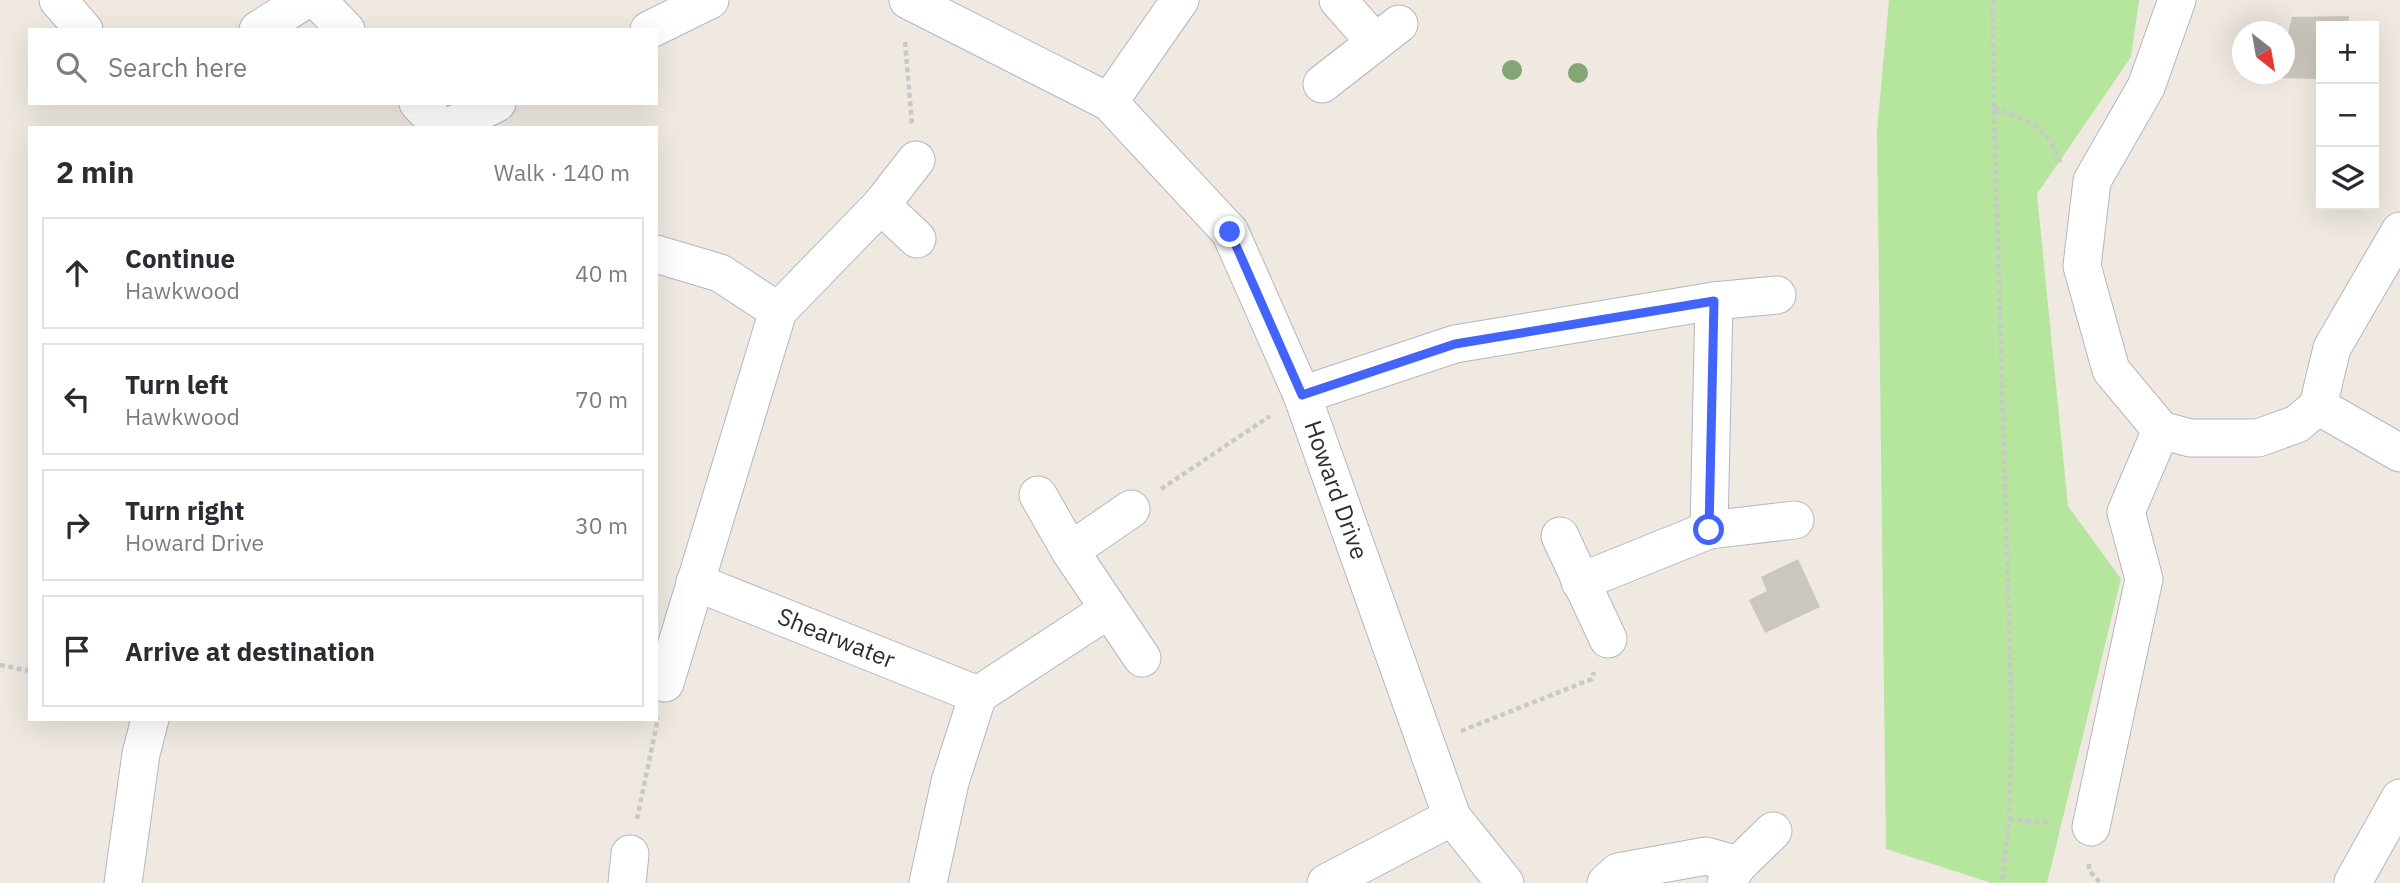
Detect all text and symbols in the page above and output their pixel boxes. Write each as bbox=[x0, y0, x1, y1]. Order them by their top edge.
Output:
north arrow bbox=[2232, 21, 2295, 84]
map controls bbox=[2316, 21, 2379, 210]
button: + bbox=[2316, 21, 2379, 84]
search box bbox=[28, 28, 658, 105]
icon: search bbox=[52, 48, 90, 86]
text: Search here bbox=[108, 50, 247, 84]
button: − bbox=[2316, 84, 2379, 147]
button: layers bbox=[2316, 147, 2379, 210]
text: 2 min bbox=[56, 152, 134, 191]
text: Walk · 140 m bbox=[494, 157, 630, 187]
route end bbox=[1214, 216, 1245, 247]
text: Continue bbox=[125, 241, 235, 275]
icon: ahead bbox=[58, 254, 96, 292]
text: 40 m bbox=[575, 258, 628, 288]
text: Hawkwood bbox=[125, 275, 240, 305]
text: Turn left bbox=[125, 367, 228, 401]
icon: left bbox=[58, 380, 96, 418]
text: 70 m bbox=[575, 384, 628, 414]
text: Hawkwood bbox=[125, 401, 240, 431]
street label: Howard Drive bbox=[1297, 416, 1376, 563]
text: Turn right bbox=[125, 493, 244, 527]
icon: right bbox=[58, 506, 96, 544]
text: 30 m bbox=[575, 510, 628, 540]
route start bbox=[1693, 514, 1724, 545]
text: Howard Drive bbox=[125, 527, 264, 557]
street label: Shearwater bbox=[773, 600, 900, 675]
icon: arrive bbox=[58, 632, 96, 670]
text: Arrive at destination bbox=[125, 634, 375, 668]

